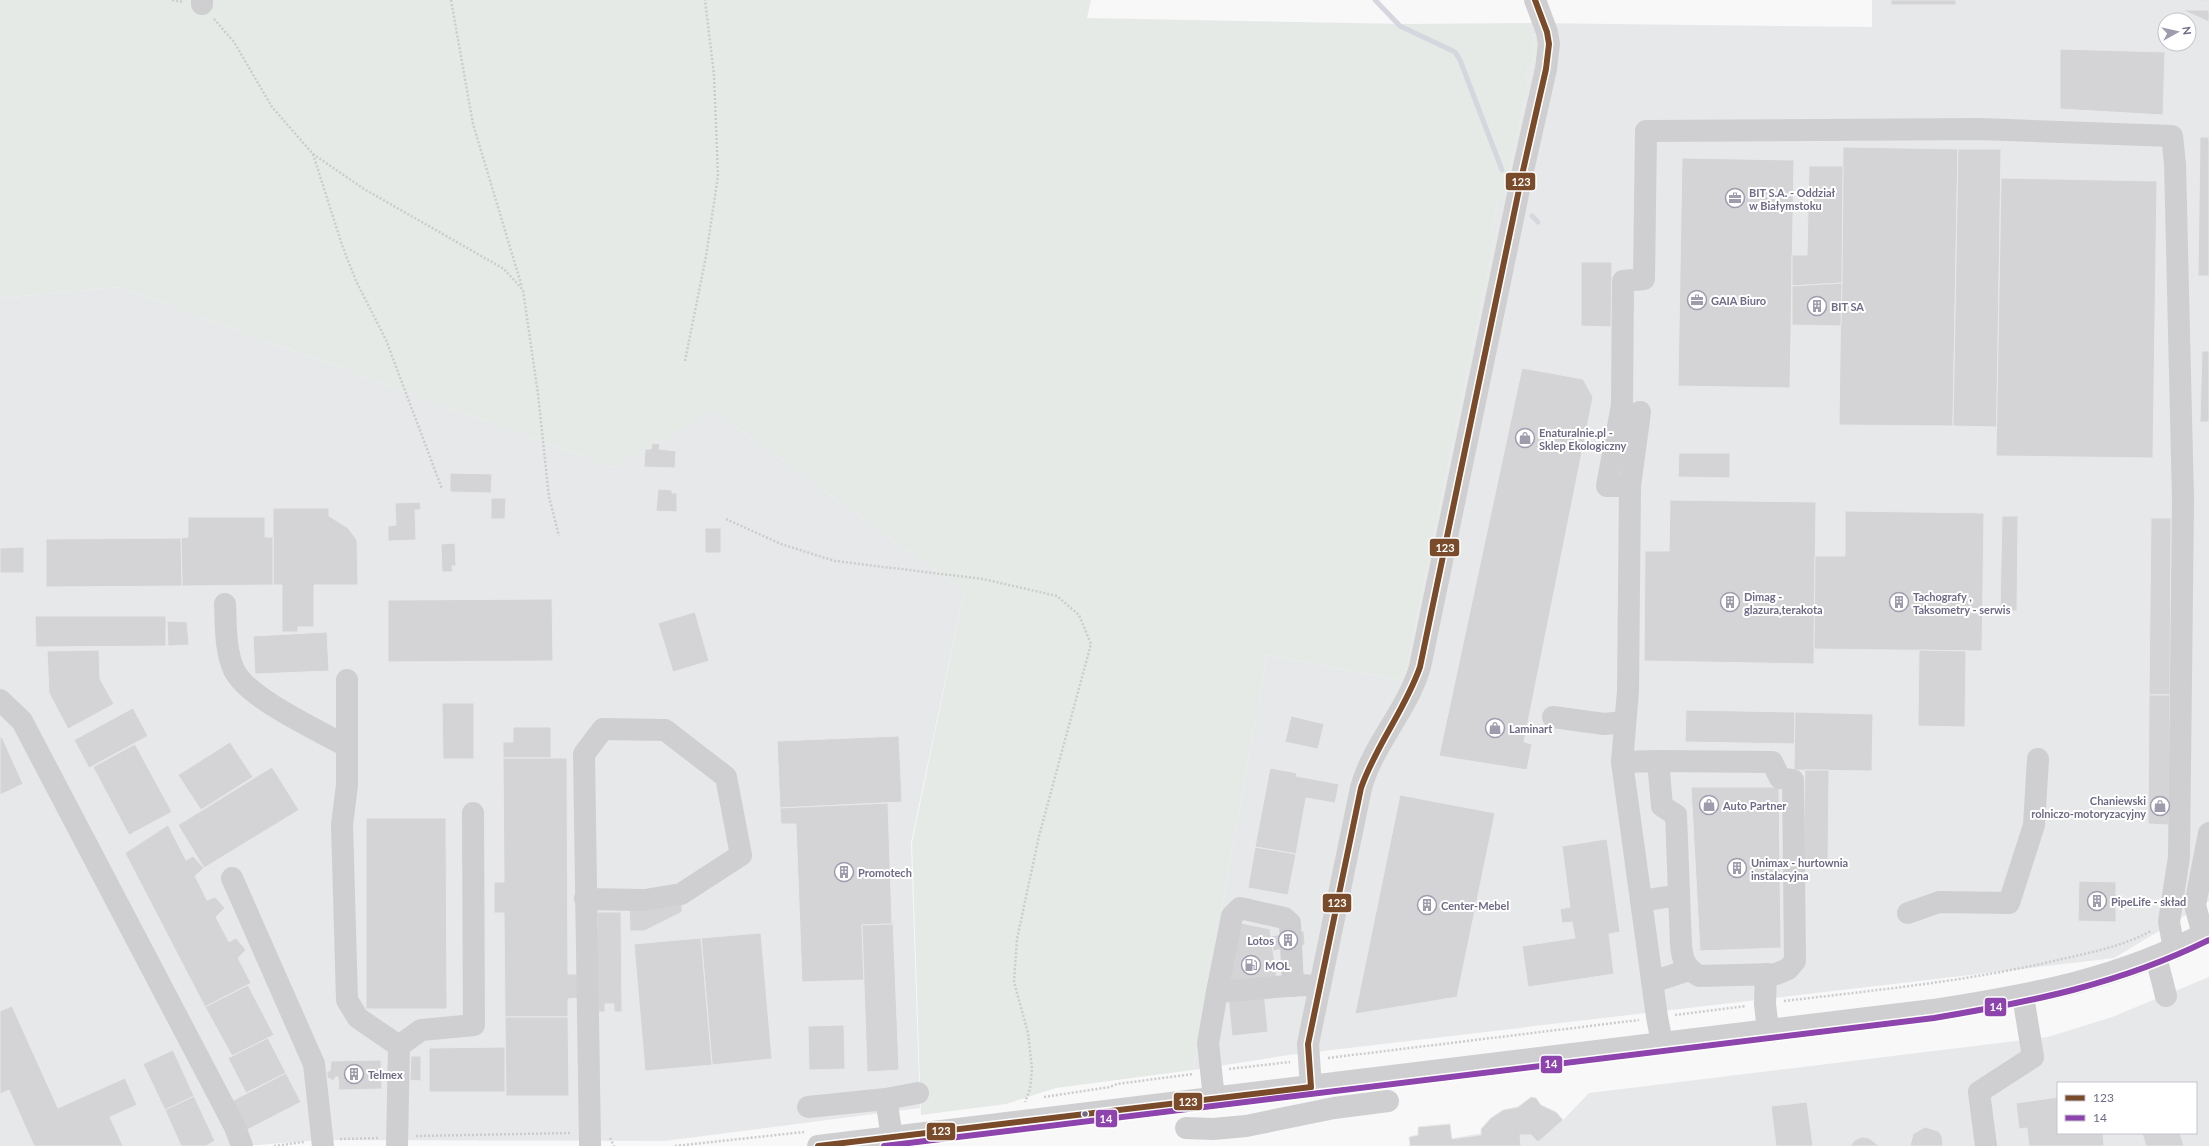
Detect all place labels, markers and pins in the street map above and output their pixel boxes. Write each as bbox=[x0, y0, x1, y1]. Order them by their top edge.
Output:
place label: BIT S.A. - Oddział w Białymstoku bbox=[1749, 186, 1836, 212]
office icon: BIT S.A. - Oddział w Białymstoku bbox=[1724, 187, 1746, 209]
office icon: GAIA Biuro bbox=[1686, 289, 1708, 311]
place label: GAIA Biuro bbox=[1711, 294, 1766, 307]
building icon: BIT SA bbox=[1806, 295, 1828, 317]
place label: BIT SA bbox=[1831, 300, 1864, 313]
place label: Enaturalnie.pl - Sklep Ekologiczny bbox=[1539, 426, 1627, 452]
shop icon: Enaturalnie.pl - Sklep Ekologiczny bbox=[1514, 427, 1536, 449]
place label: Dimag - glazura,terakota bbox=[1744, 590, 1823, 616]
place label: Tachografy , Taksometry - serwis bbox=[1913, 590, 2011, 616]
building icon: Dimag - glazura,terakota bbox=[1719, 591, 1741, 613]
building icon: Tachografy , Taksometry - serwis bbox=[1888, 591, 1910, 613]
shop icon: Laminart bbox=[1484, 717, 1506, 739]
place label: Laminart bbox=[1509, 722, 1553, 735]
shop icon: Auto Partner bbox=[1698, 794, 1720, 816]
place label: Chaniewski rolniczo-motoryzacyjny bbox=[2031, 794, 2146, 820]
shop icon: Chaniewski rolniczo-motoryzacyjny bbox=[2149, 795, 2171, 817]
place label: Auto Partner bbox=[1722, 799, 1787, 812]
place label: Unimax - hurtownia instalacyjna bbox=[1751, 856, 1848, 882]
building icon: Unimax - hurtownia instalacyjna bbox=[1726, 857, 1748, 879]
building icon: Promotech bbox=[833, 861, 855, 883]
place label: Promotech bbox=[858, 866, 912, 879]
building icon: PipeLife - skład bbox=[2086, 890, 2108, 912]
building icon: Center-Mebel bbox=[1416, 894, 1438, 916]
place label: PipeLife - skład bbox=[2111, 895, 2186, 908]
place label: Center-Mebel bbox=[1441, 899, 1509, 912]
building icon: Lotos bbox=[1277, 929, 1299, 951]
place label: Lotos bbox=[1247, 934, 1274, 947]
fuel station icon: MOL bbox=[1240, 954, 1262, 976]
place label: MOL bbox=[1265, 959, 1290, 972]
building icon: Telmex bbox=[343, 1063, 365, 1085]
place label: Telmex bbox=[368, 1068, 403, 1081]
unlabelled marker bbox=[1080, 1109, 1090, 1119]

